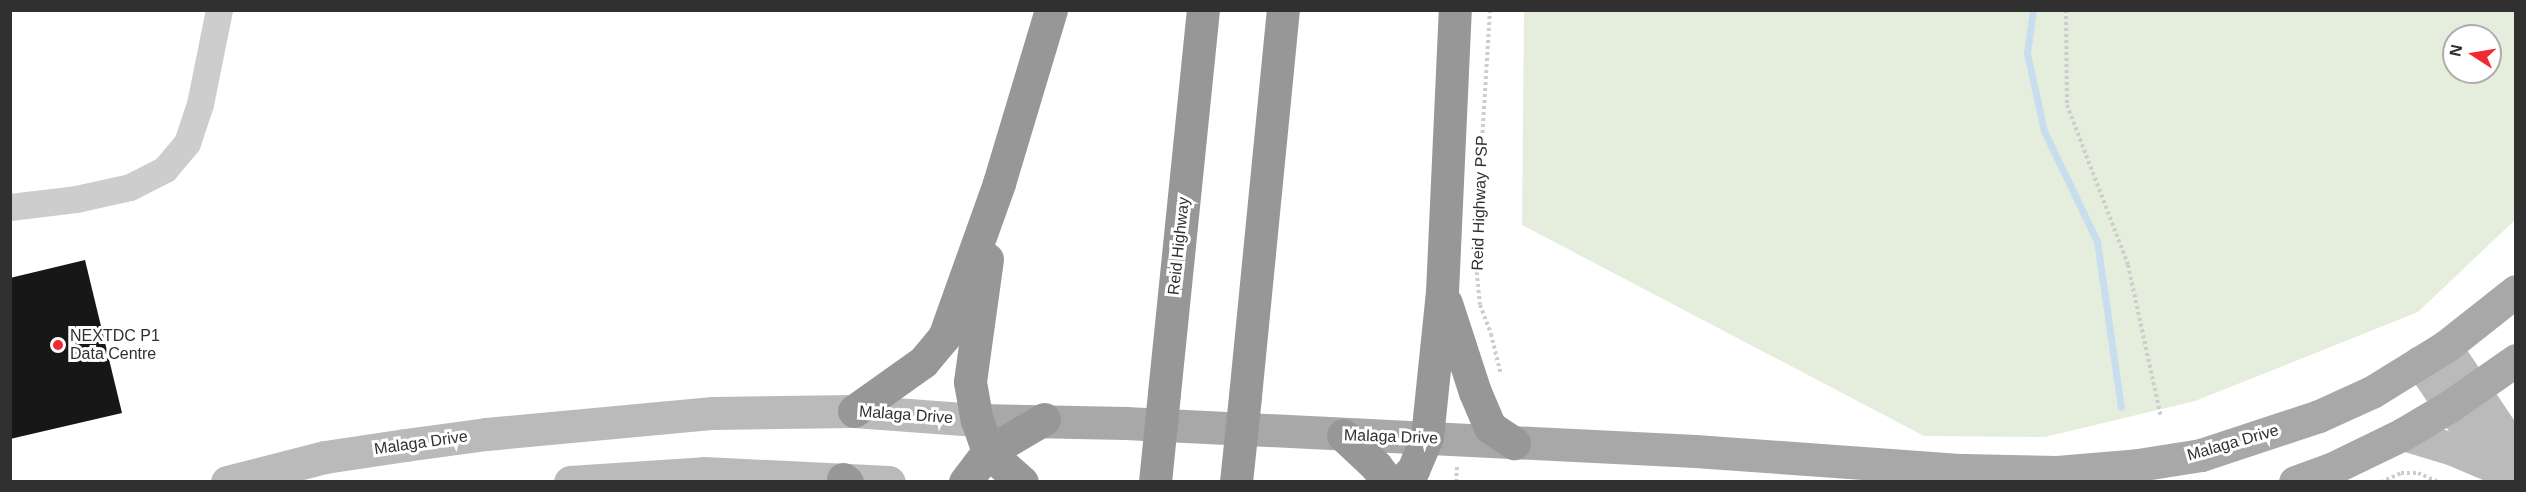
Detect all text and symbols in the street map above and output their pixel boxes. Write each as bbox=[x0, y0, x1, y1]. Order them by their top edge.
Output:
north arrow bbox=[2442, 24, 2502, 84]
text: N bbox=[2446, 43, 2465, 58]
street label: Reid Highway PSP bbox=[1468, 135, 1492, 271]
street label: Reid Highway bbox=[1164, 196, 1194, 296]
place label: NEXTDC P1 Data Centre bbox=[70, 326, 160, 364]
marker: NEXTDC P1 Data Centre bbox=[51, 338, 65, 352]
street label: Malaga Drive bbox=[858, 402, 954, 428]
street label: Malaga Drive bbox=[2185, 421, 2281, 465]
street label: Malaga Drive bbox=[1344, 426, 1438, 448]
street label: Malaga Drive bbox=[373, 427, 469, 459]

